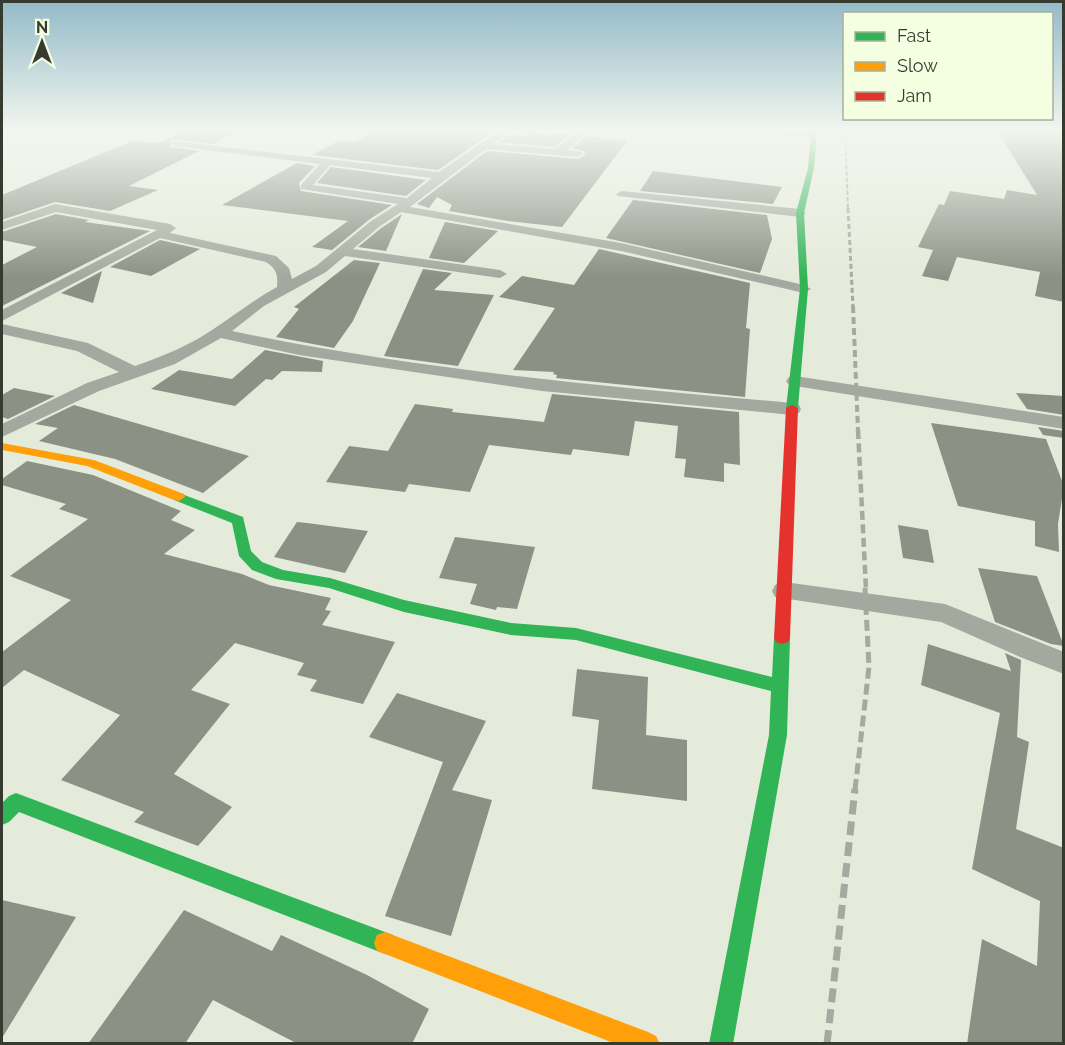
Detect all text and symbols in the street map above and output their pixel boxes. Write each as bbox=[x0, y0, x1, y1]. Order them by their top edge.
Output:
north arrow bbox=[12, 12, 72, 72]
legend bbox=[843, 12, 1053, 120]
text: N bbox=[36, 18, 48, 37]
text: Fast bbox=[897, 25, 931, 46]
text: Slow bbox=[897, 55, 938, 76]
text: Jam bbox=[897, 85, 932, 106]

